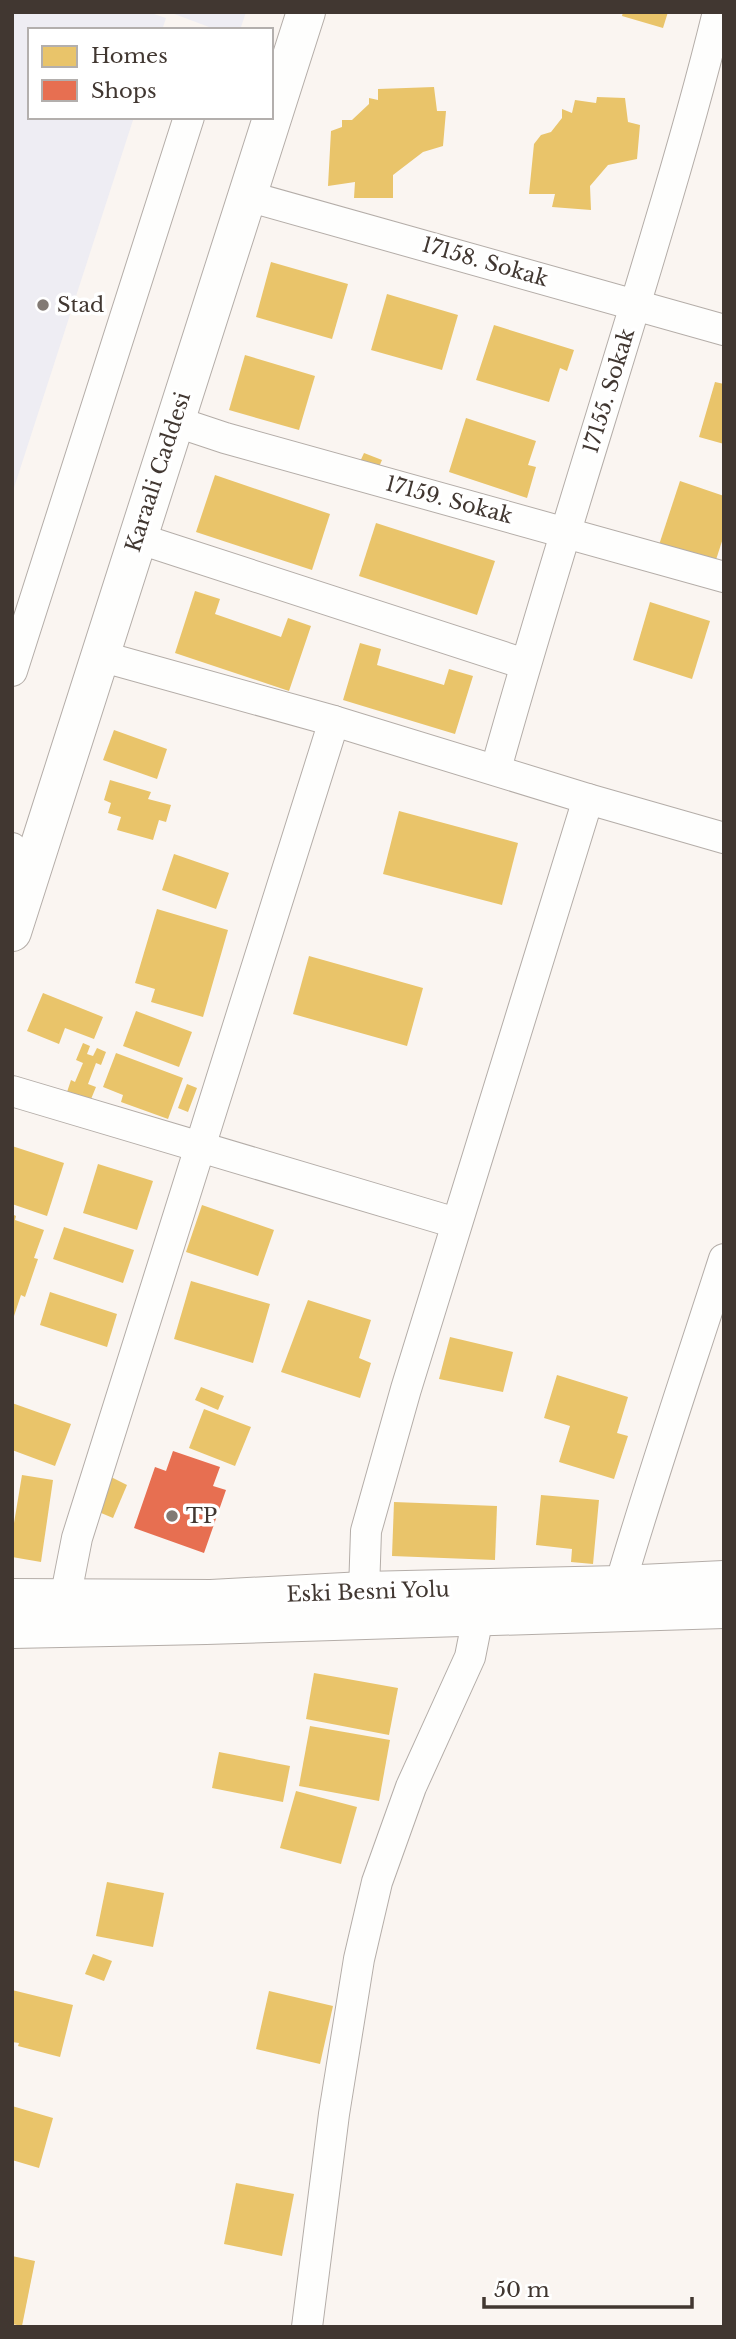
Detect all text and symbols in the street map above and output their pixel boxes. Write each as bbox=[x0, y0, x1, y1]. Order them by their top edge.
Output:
legend bbox=[28, 28, 273, 119]
text: Homes bbox=[91, 43, 168, 69]
text: Shops bbox=[91, 78, 157, 104]
street label: 17158. Sokak bbox=[419, 232, 551, 292]
place label: Stad bbox=[57, 292, 104, 318]
marker: Stad bbox=[35, 297, 51, 313]
street label: 17155. Sokak bbox=[578, 325, 640, 457]
street label: Karaali Caddesi bbox=[120, 389, 196, 555]
street label: 17159. Sokak bbox=[383, 471, 515, 529]
place label: TP bbox=[186, 1503, 217, 1529]
marker: TP bbox=[164, 1508, 180, 1524]
street label: Eski Besni Yolu bbox=[286, 1576, 450, 1608]
scale bar bbox=[484, 2266, 692, 2310]
text: 50 m bbox=[494, 2277, 550, 2303]

